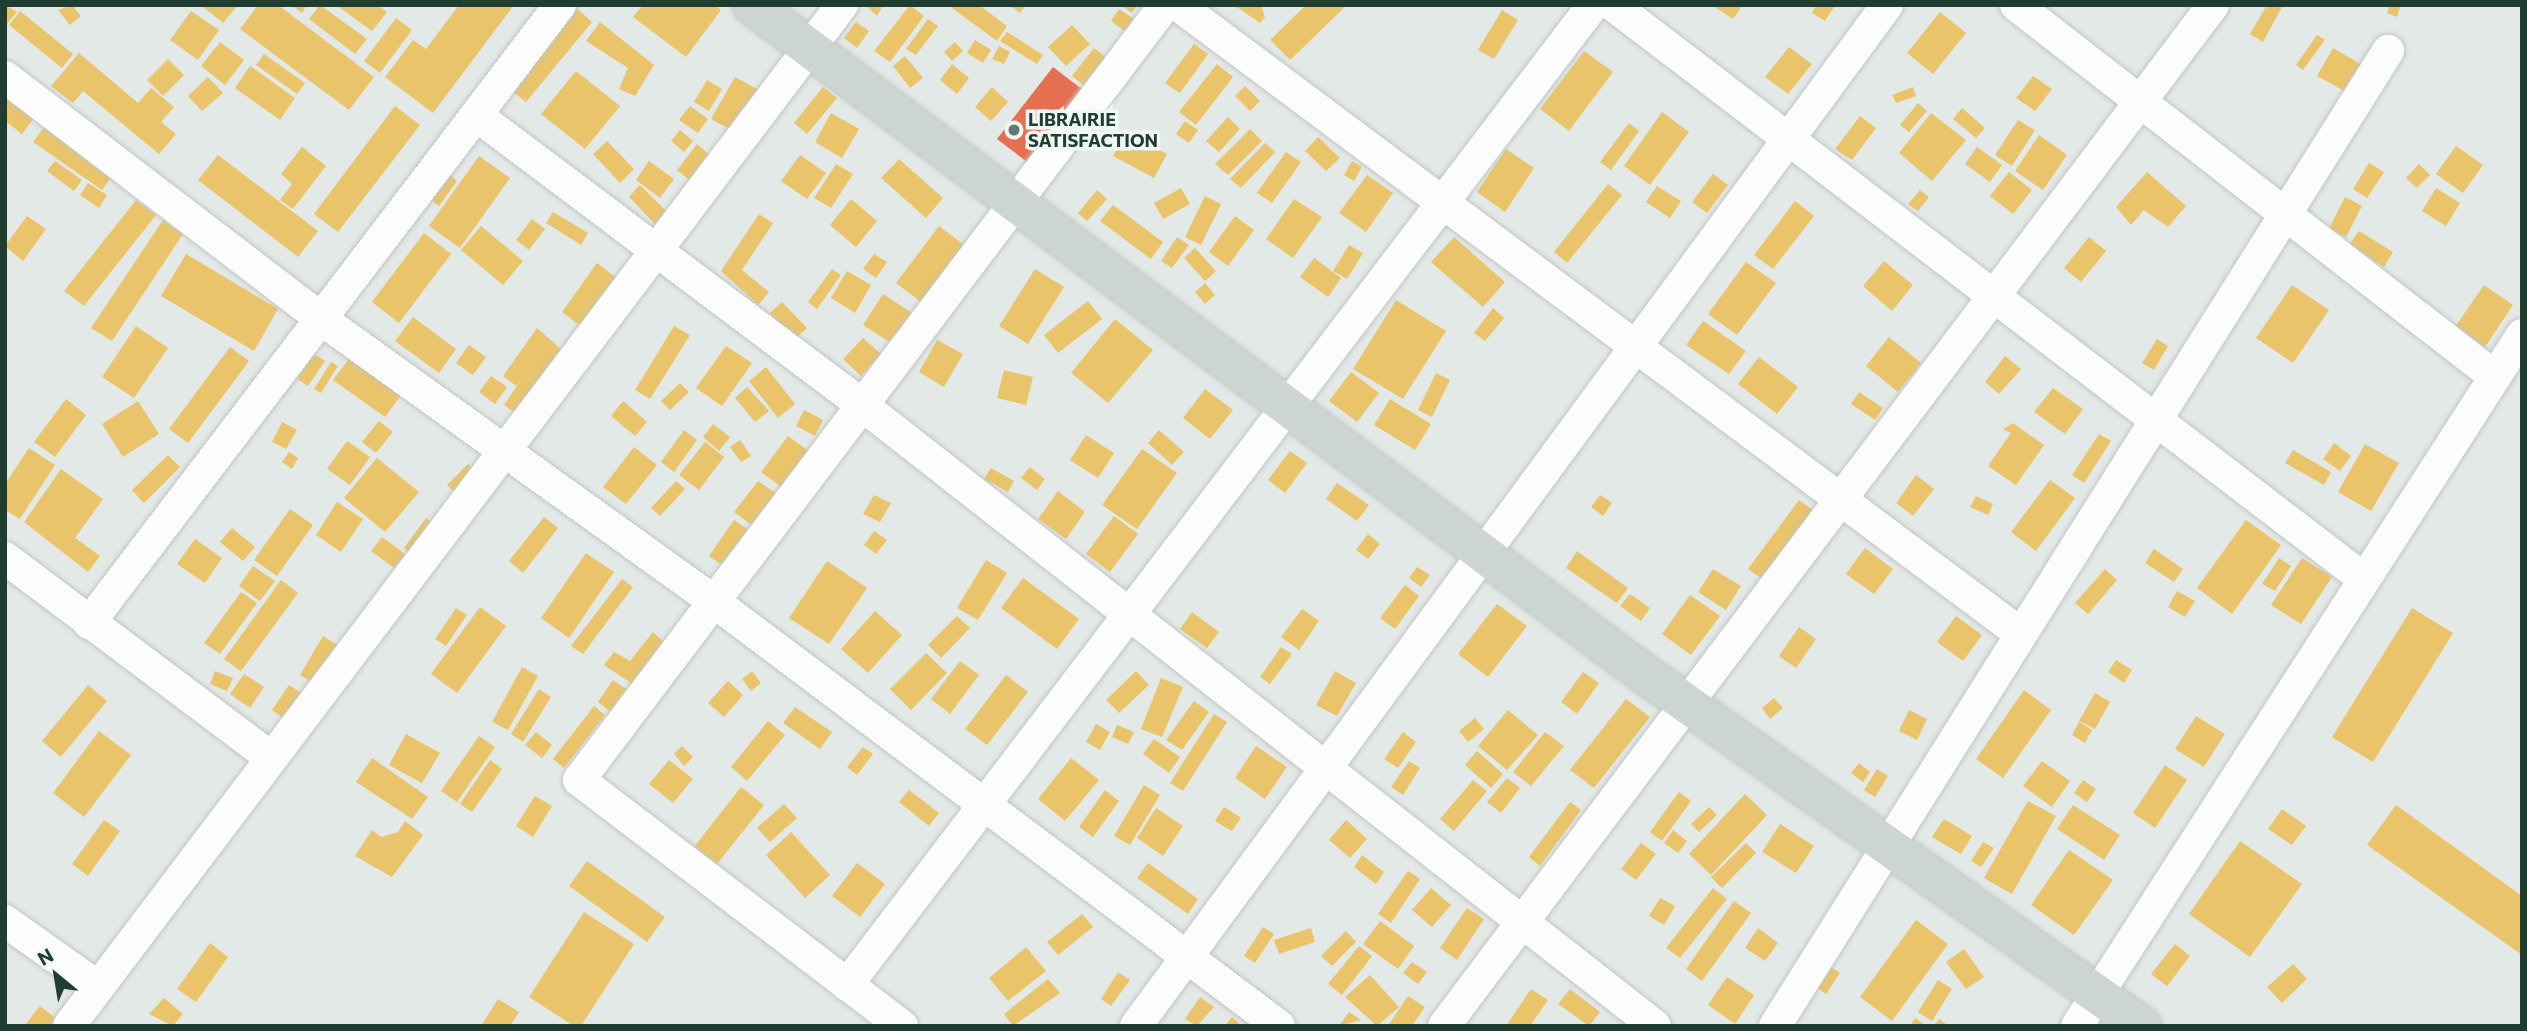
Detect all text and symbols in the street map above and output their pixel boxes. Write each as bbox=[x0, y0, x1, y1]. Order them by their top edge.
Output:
place label: LIBRAIRIE SATISFACTION bbox=[1028, 109, 1158, 152]
marker: LIBRAIRIE SATISFACTION bbox=[1006, 122, 1022, 138]
north arrow bbox=[21, 940, 91, 1010]
text: N bbox=[33, 943, 57, 970]

